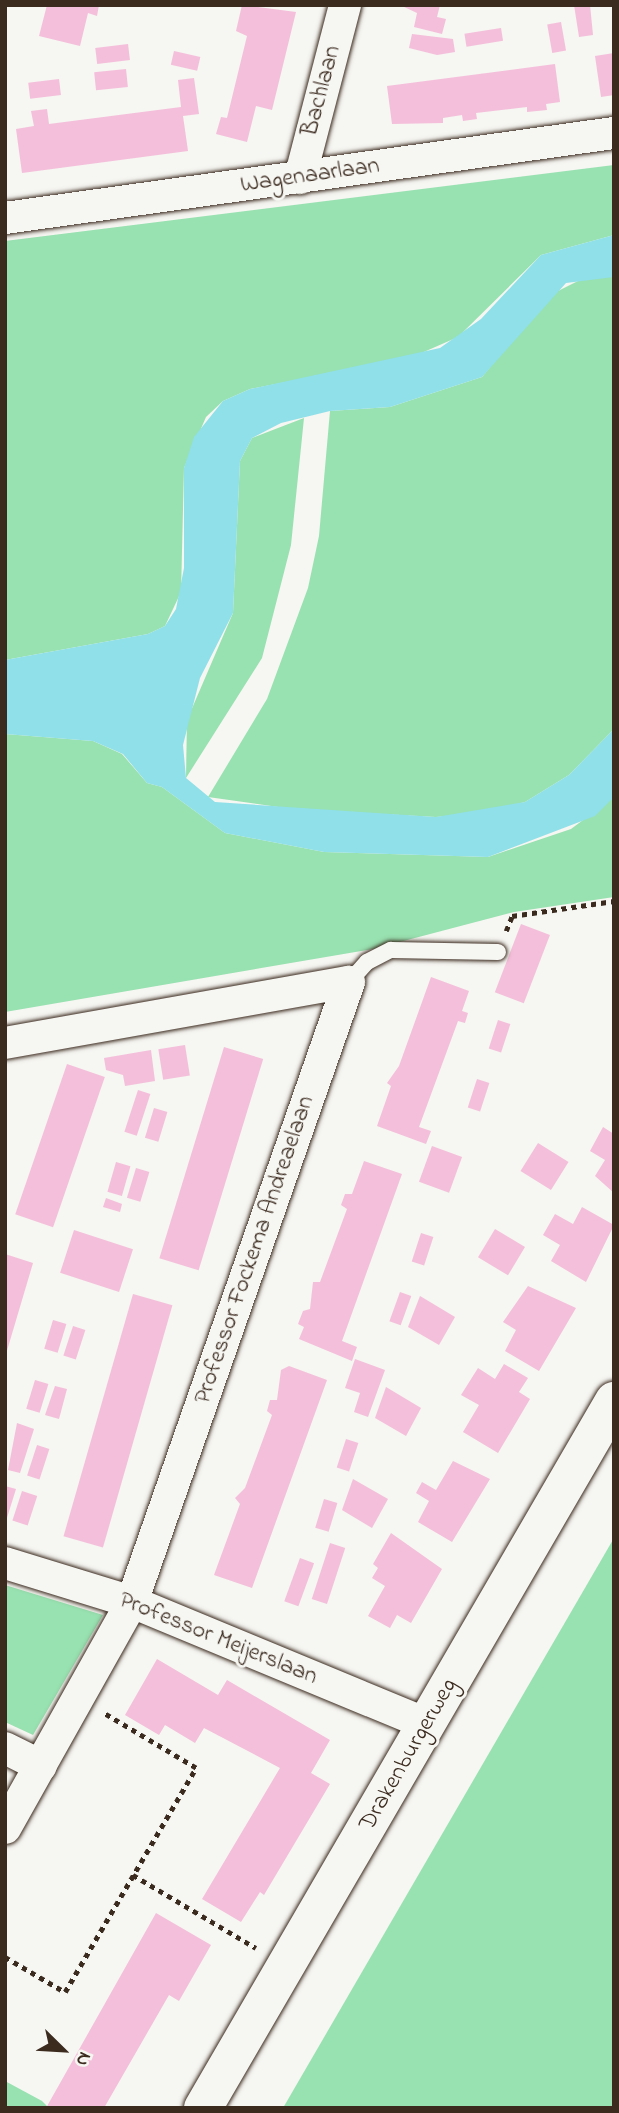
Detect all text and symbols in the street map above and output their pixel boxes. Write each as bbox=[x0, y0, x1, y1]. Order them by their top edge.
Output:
street label: Bachlaan bbox=[296, 42, 348, 140]
street label: Wagenaarlaan bbox=[239, 152, 381, 200]
street label: Professor Fockema Andreaelaan bbox=[189, 1092, 321, 1408]
street label: Professor Meijerslaan bbox=[115, 1586, 321, 1692]
street label: Drakenburgerweg bbox=[354, 1674, 464, 1836]
north arrow bbox=[28, 2015, 98, 2085]
text: N bbox=[68, 2047, 98, 2070]

